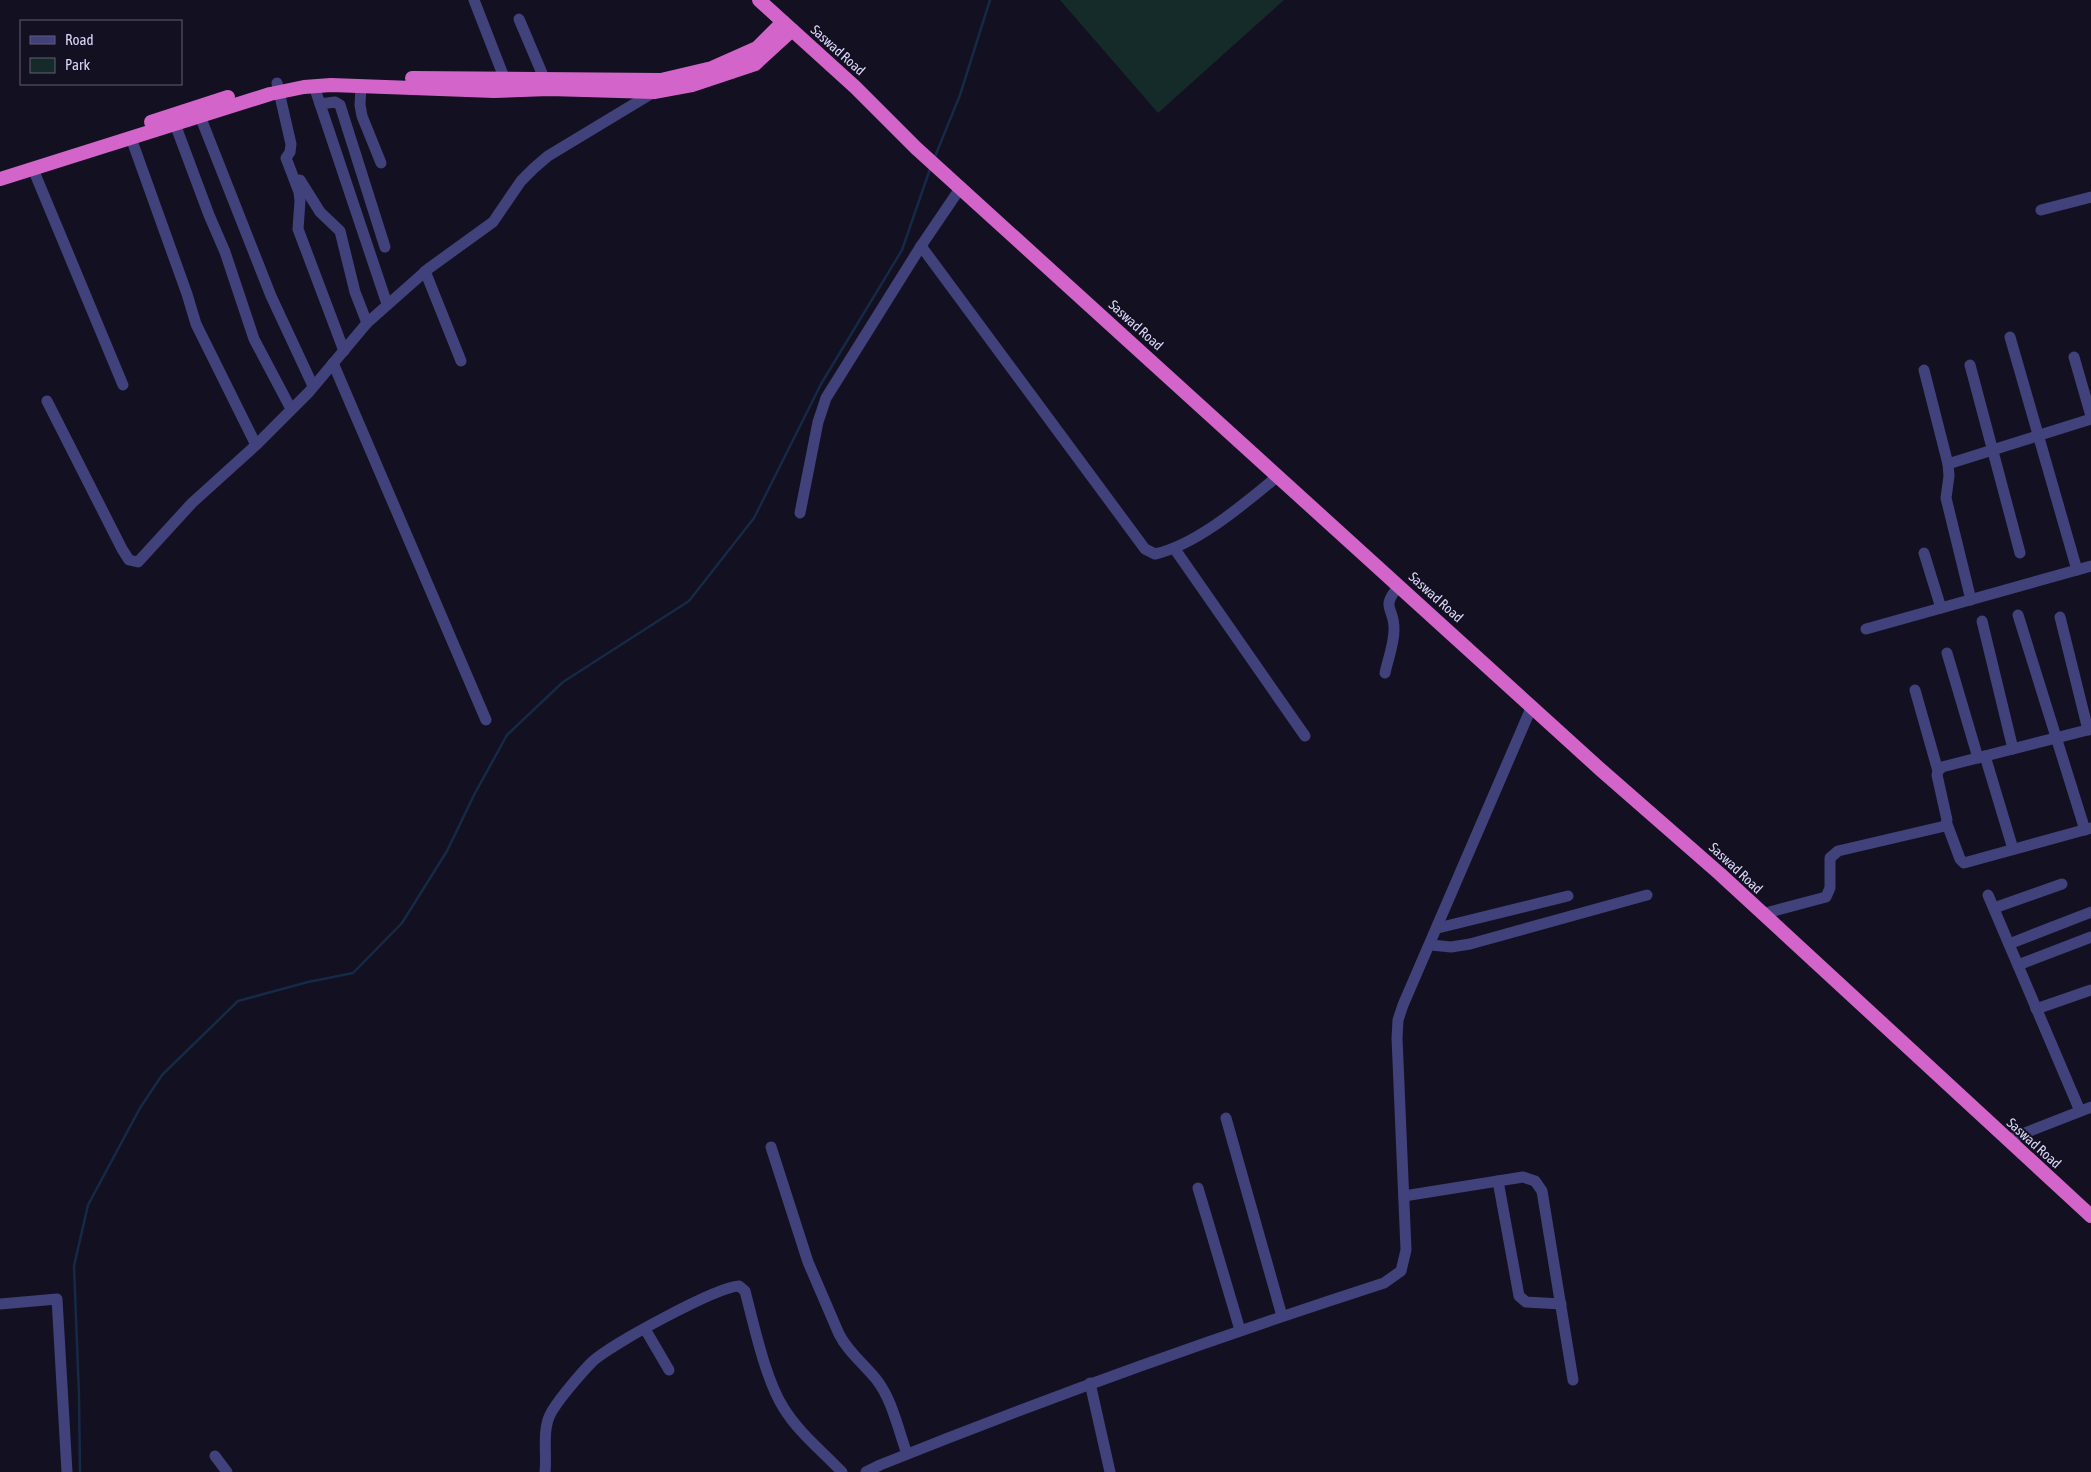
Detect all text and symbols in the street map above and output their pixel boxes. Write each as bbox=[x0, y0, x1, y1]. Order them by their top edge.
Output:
legend bbox=[20, 20, 182, 85]
street label: Saswad Road bbox=[808, 22, 868, 78]
text: Road bbox=[65, 31, 94, 48]
text: Park bbox=[65, 56, 90, 73]
street label: Saswad Road bbox=[1106, 297, 1166, 353]
street label: Saswad Road bbox=[1406, 569, 1466, 625]
street label: Saswad Road bbox=[1706, 839, 1766, 897]
street label: Saswad Road bbox=[2004, 1115, 2064, 1171]

